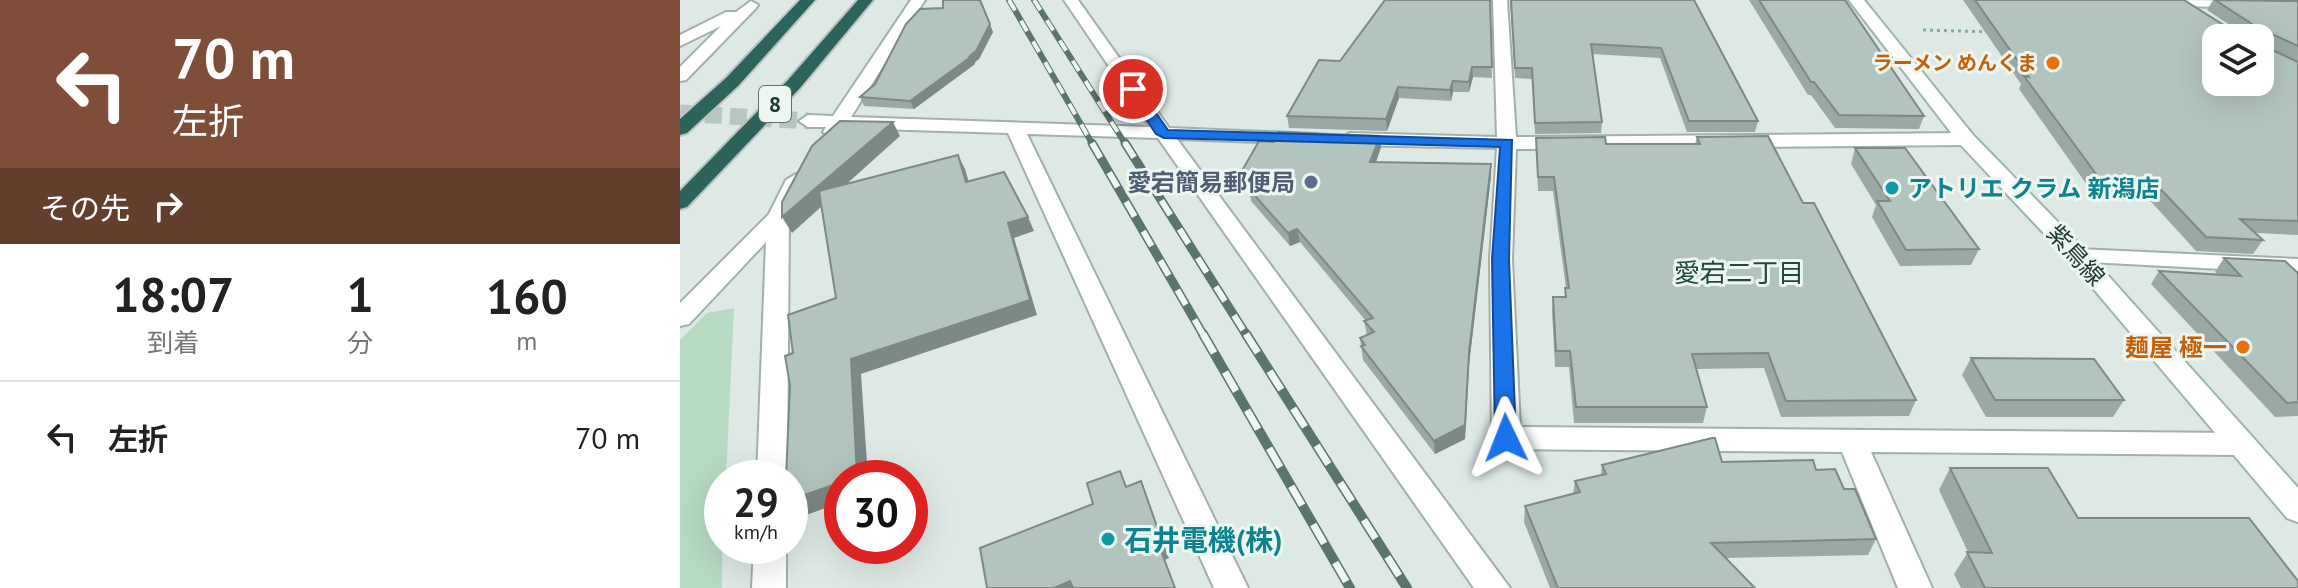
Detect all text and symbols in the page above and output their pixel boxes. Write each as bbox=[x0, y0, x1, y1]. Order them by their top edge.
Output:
text: 70 m bbox=[172, 22, 295, 94]
map controls bbox=[2202, 24, 2274, 96]
button: layers bbox=[2202, 24, 2274, 96]
icon: left bbox=[40, 32, 144, 136]
place label: ラーメン めんくま bbox=[1873, 50, 2037, 76]
marker: ラーメン めんくま bbox=[2044, 54, 2062, 72]
pin bbox=[1099, 55, 1167, 123]
icon: arrive bbox=[1111, 67, 1155, 111]
road number: 8 bbox=[759, 86, 791, 122]
text: 左折 bbox=[172, 97, 244, 144]
place label: 愛宕簡易郵便局 bbox=[1127, 167, 1295, 198]
marker: 愛宕簡易郵便局 bbox=[1302, 173, 1320, 191]
place label: アトリエ クラム 新潟店 bbox=[1908, 173, 2159, 204]
marker: アトリエ クラム 新潟店 bbox=[1883, 179, 1901, 197]
icon: right bbox=[146, 184, 190, 228]
text: その先 bbox=[40, 188, 130, 227]
street label: 紫鳥線 bbox=[2040, 218, 2112, 292]
district label: 愛宕二丁目 bbox=[1674, 256, 1804, 289]
text: 18:07 bbox=[112, 263, 234, 325]
text: 1 bbox=[346, 263, 374, 325]
text: 160 bbox=[486, 265, 568, 327]
text: m bbox=[516, 324, 537, 357]
text: 到着 bbox=[147, 326, 199, 359]
text: 分 bbox=[347, 326, 373, 359]
place label: 麺屋 極一 bbox=[2125, 332, 2227, 363]
marker: 麺屋 極一 bbox=[2234, 338, 2252, 356]
position arrow bbox=[1464, 396, 1548, 480]
icon: left bbox=[40, 415, 84, 459]
text: 70 m bbox=[575, 418, 640, 457]
text: 左折 bbox=[108, 419, 168, 458]
speed limit sign: 30 bbox=[824, 460, 928, 564]
text: 29 bbox=[733, 476, 779, 528]
text: km/h bbox=[734, 519, 778, 545]
place label: 石井電機(株) bbox=[1124, 521, 1282, 558]
marker: 石井電機(株) bbox=[1099, 530, 1117, 548]

